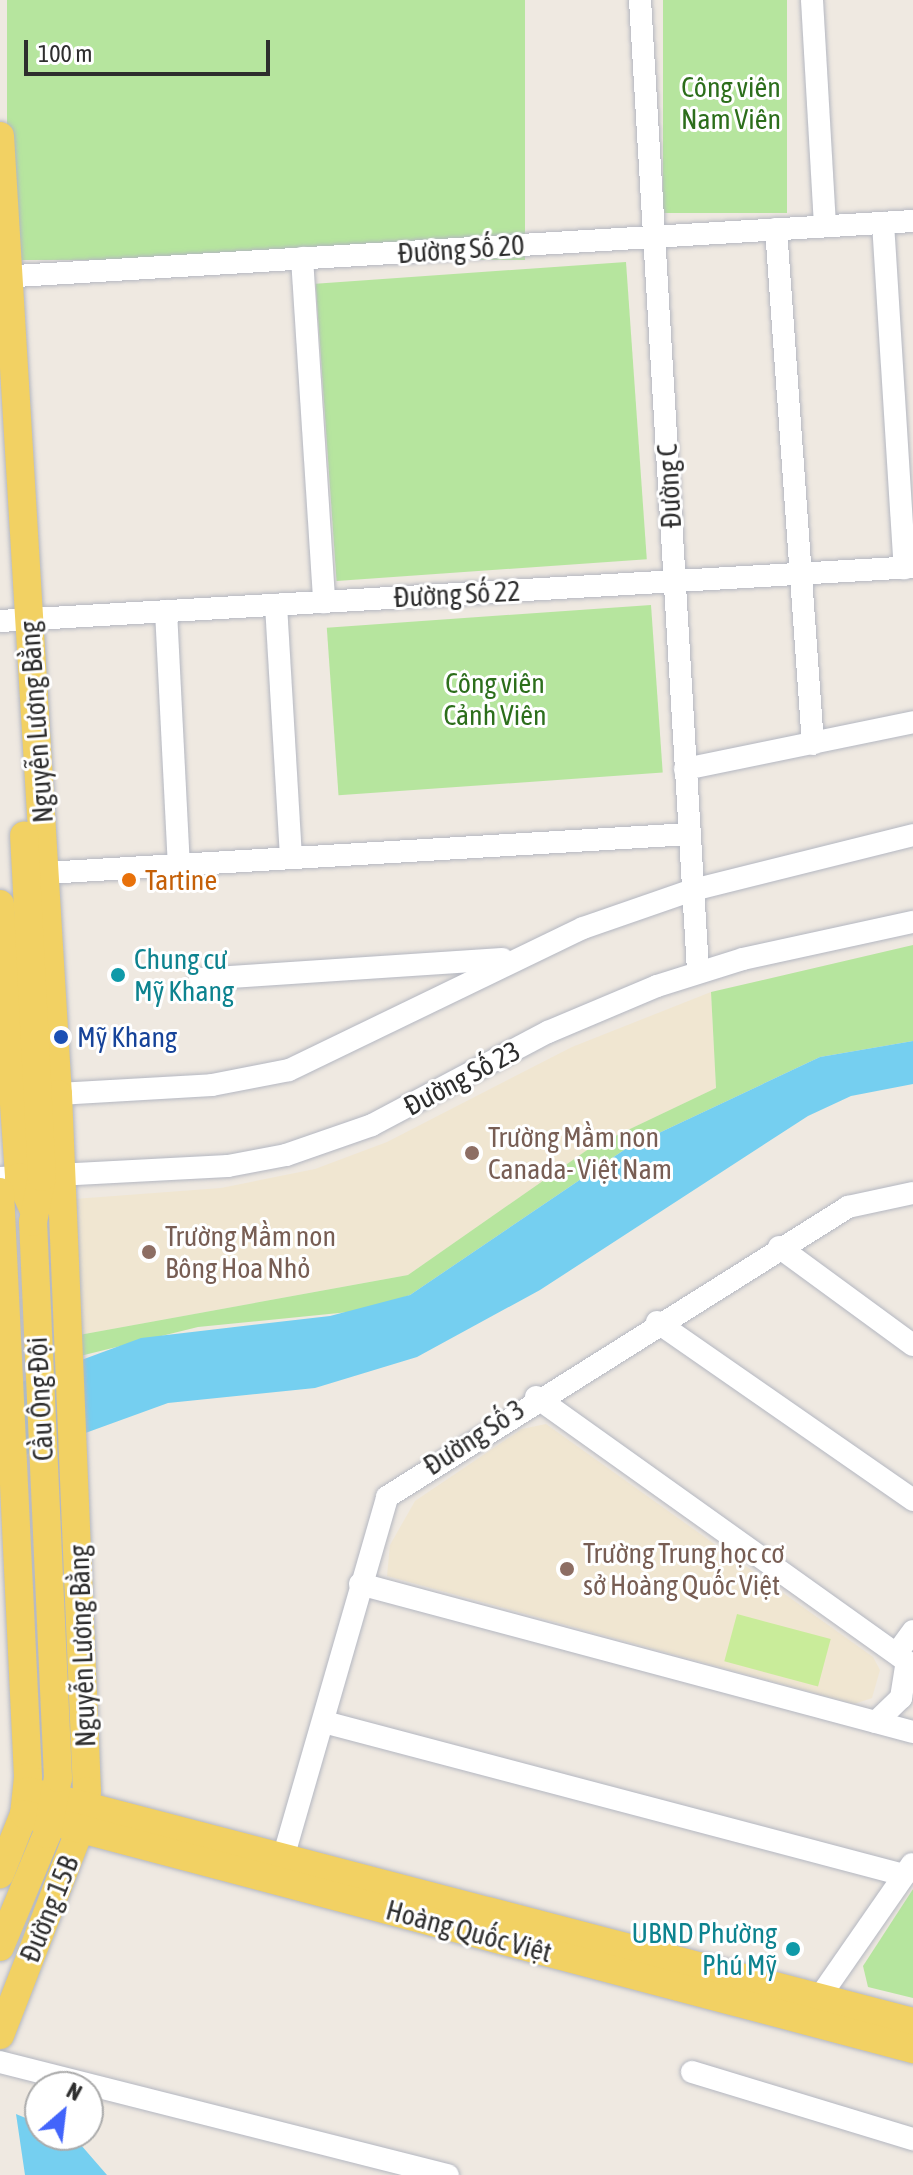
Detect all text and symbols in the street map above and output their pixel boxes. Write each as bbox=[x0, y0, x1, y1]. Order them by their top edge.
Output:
scale bar bbox=[28, 24, 274, 74]
text: 100 m bbox=[38, 40, 92, 67]
park label: Công viên Nam Viên bbox=[681, 70, 781, 136]
street label: Đường Số 20 bbox=[397, 228, 525, 270]
street label: Đường C bbox=[650, 443, 688, 529]
street label: Đường Số 22 bbox=[393, 574, 521, 614]
street label: Nguyễn Lương Bằng bbox=[12, 620, 60, 824]
park label: Công viên Cảnh Viên bbox=[443, 666, 547, 732]
place label: Tartine bbox=[145, 863, 217, 897]
marker: Tartine bbox=[120, 871, 138, 889]
place label: Chung cư Mỹ Khang bbox=[134, 942, 234, 1008]
marker: Chung cư Mỹ Khang bbox=[109, 966, 127, 984]
place label: Mỹ Khang bbox=[77, 1020, 177, 1054]
marker: Mỹ Khang bbox=[52, 1028, 70, 1046]
street label: Đường Số 23 bbox=[398, 1033, 526, 1123]
place label: Trường Mầm non Canada- Việt Nam bbox=[488, 1120, 672, 1186]
marker: Trường Mầm non Canada- Việt Nam bbox=[463, 1144, 481, 1162]
place label: Trường Mầm non Bông Hoa Nhỏ bbox=[165, 1219, 336, 1285]
marker: Trường Mầm non Bông Hoa Nhỏ bbox=[140, 1243, 158, 1261]
street label: Cầu Ông Đội bbox=[20, 1336, 60, 1462]
street label: Đường Số 3 bbox=[417, 1392, 531, 1482]
place label: Trường Trung học cơ sở Hoàng Quốc Việt bbox=[583, 1536, 784, 1602]
street label: Nguyễn Lương Bằng bbox=[62, 1544, 102, 1748]
marker: Trường Trung học cơ sở Hoàng Quốc Việt bbox=[558, 1560, 576, 1578]
street label: Đường 15B bbox=[13, 1851, 85, 1967]
street label: Hoàng Quốc Việt bbox=[383, 1893, 555, 1969]
place label: UBND Phường Phú Mỹ bbox=[632, 1916, 777, 1982]
marker: UBND Phường Phú Mỹ bbox=[784, 1940, 802, 1958]
north arrow bbox=[24, 2071, 104, 2151]
text: N bbox=[62, 2077, 86, 2106]

